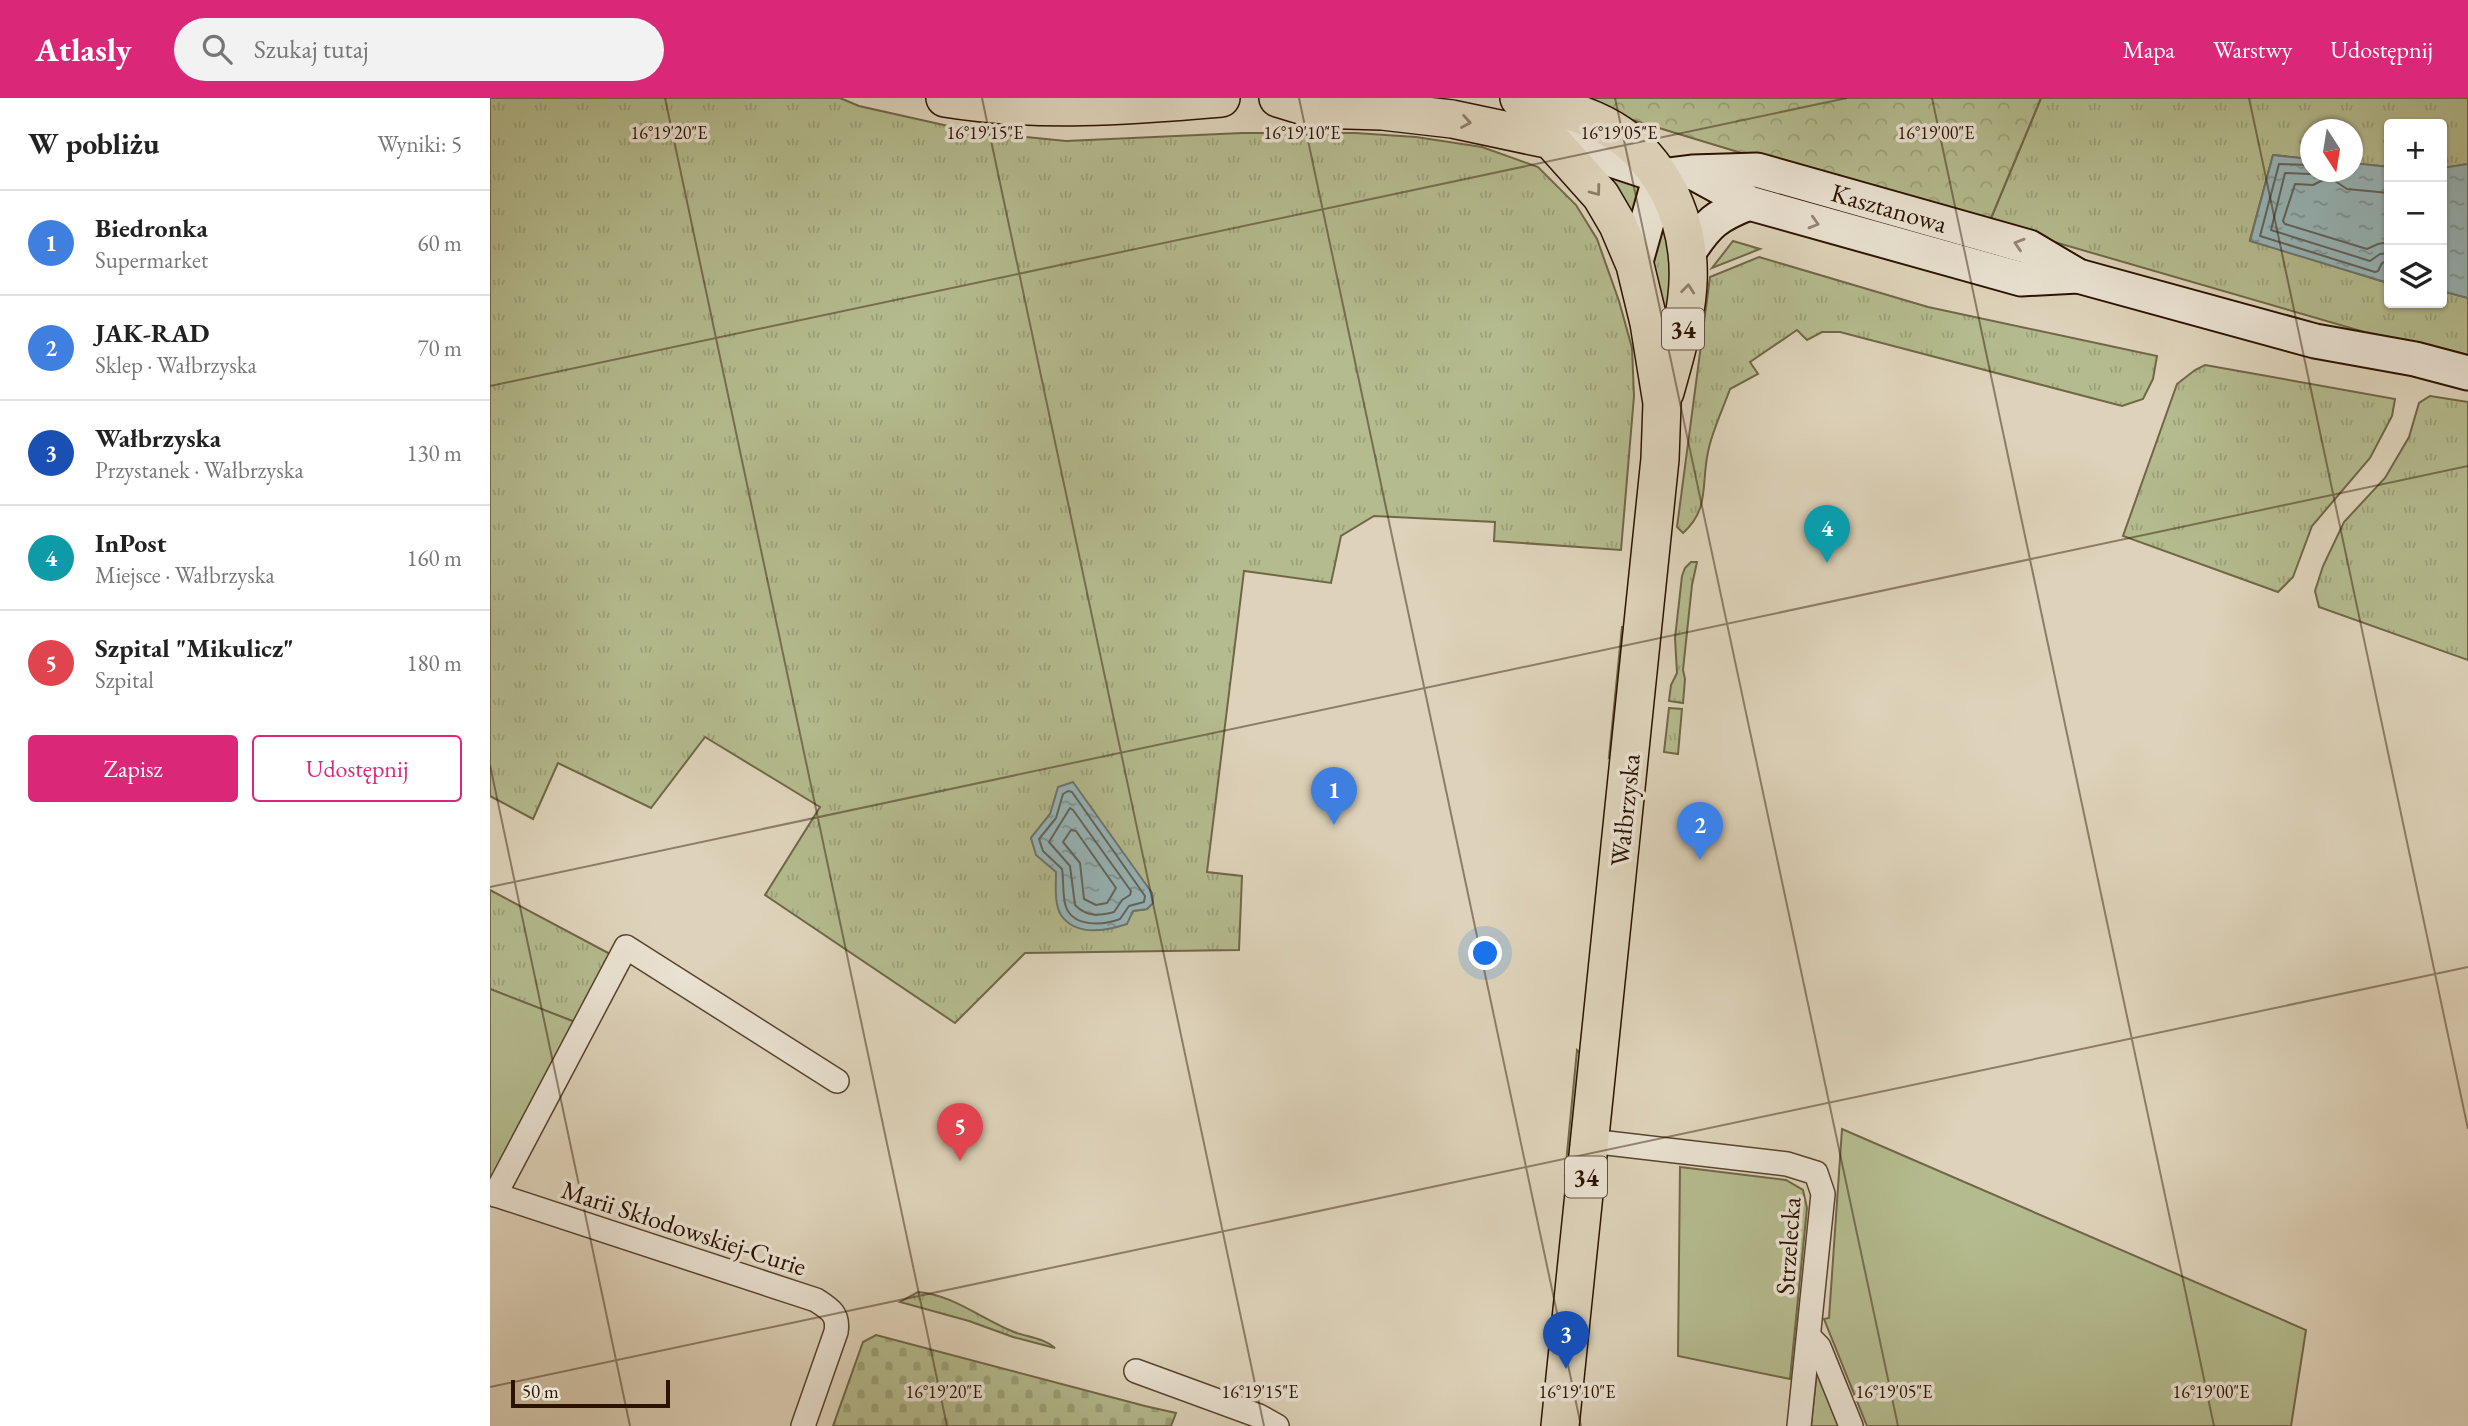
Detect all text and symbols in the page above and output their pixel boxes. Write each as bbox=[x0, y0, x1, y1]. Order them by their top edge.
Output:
search box bbox=[174, 18, 664, 81]
text: Atlasly bbox=[35, 28, 132, 71]
icon: search bbox=[198, 30, 236, 68]
text: Szukaj tutaj bbox=[254, 32, 369, 66]
text: Mapa bbox=[2123, 34, 2175, 65]
text: Warstwy bbox=[2213, 34, 2292, 65]
text: Udostępnij bbox=[2330, 34, 2433, 65]
one-way arrow bbox=[1460, 114, 1472, 129]
north arrow bbox=[2300, 119, 2363, 182]
map controls bbox=[2384, 119, 2447, 308]
button: + bbox=[2384, 119, 2447, 182]
text: 16°19'20"E bbox=[631, 121, 707, 144]
text: 16°19'15"E bbox=[947, 121, 1023, 144]
text: 16°19'10"E bbox=[1264, 121, 1340, 144]
text: 16°19'05"E bbox=[1581, 121, 1657, 144]
text: 16°19'00"E bbox=[1898, 121, 1974, 144]
text: W pobliżu bbox=[28, 124, 159, 163]
text: Wyniki: 5 bbox=[378, 129, 462, 159]
street label: Kasztanowa bbox=[1827, 175, 1951, 241]
button: − bbox=[2384, 182, 2447, 245]
one-way arrow bbox=[1588, 183, 1600, 195]
text: Biedronka bbox=[95, 211, 208, 245]
one-way arrow bbox=[1808, 214, 1820, 229]
text: 1 bbox=[45, 228, 57, 258]
text: 60 m bbox=[417, 228, 462, 258]
one-way arrow bbox=[2013, 238, 2025, 253]
text: Supermarket bbox=[95, 245, 208, 275]
button: layers bbox=[2384, 245, 2447, 308]
one-way arrow bbox=[1680, 283, 1695, 294]
road number: 34 bbox=[1662, 308, 1704, 350]
text: JAK-RAD bbox=[95, 316, 209, 350]
text: 2 bbox=[45, 333, 57, 363]
text: 70 m bbox=[417, 333, 462, 363]
text: Sklep · Wałbrzyska bbox=[95, 350, 257, 380]
text: Wałbrzyska bbox=[95, 421, 221, 455]
text: 3 bbox=[45, 438, 57, 468]
text: 130 m bbox=[406, 438, 462, 468]
text: Przystanek · Wałbrzyska bbox=[95, 455, 304, 485]
pin: 4 bbox=[1804, 505, 1850, 563]
text: InPost bbox=[95, 526, 166, 560]
text: 4 bbox=[45, 543, 57, 573]
text: 160 m bbox=[406, 543, 462, 573]
text: Miejsce · Wałbrzyska bbox=[95, 560, 275, 590]
text: Szpital "Mikulicz" bbox=[95, 631, 294, 665]
text: 5 bbox=[45, 648, 57, 678]
text: 180 m bbox=[406, 648, 462, 678]
text: Szpital bbox=[95, 665, 154, 695]
button: Zapisz bbox=[28, 735, 238, 802]
button: Udostępnij bbox=[252, 735, 462, 802]
street label: Wałbrzyska bbox=[1602, 751, 1648, 868]
pin: 1 bbox=[1311, 767, 1357, 825]
pin: 2 bbox=[1677, 802, 1723, 860]
your location bbox=[1468, 936, 1502, 970]
pin: 5 bbox=[937, 1103, 983, 1161]
road number: 34 bbox=[1565, 1156, 1607, 1198]
street label: Marii Skłodowskiej-Curie bbox=[557, 1172, 811, 1284]
street label: Strzelecka bbox=[1768, 1195, 1808, 1296]
pin: 3 bbox=[1543, 1311, 1589, 1369]
scale bar bbox=[511, 1377, 670, 1409]
text: 50 m bbox=[522, 1379, 559, 1404]
text: 16°19'20"E bbox=[906, 1380, 982, 1403]
text: 16°19'15"E bbox=[1222, 1380, 1298, 1403]
text: 16°19'10"E bbox=[1539, 1380, 1615, 1403]
text: 16°19'05"E bbox=[1856, 1380, 1932, 1403]
text: 16°19'00"E bbox=[2173, 1380, 2249, 1403]

